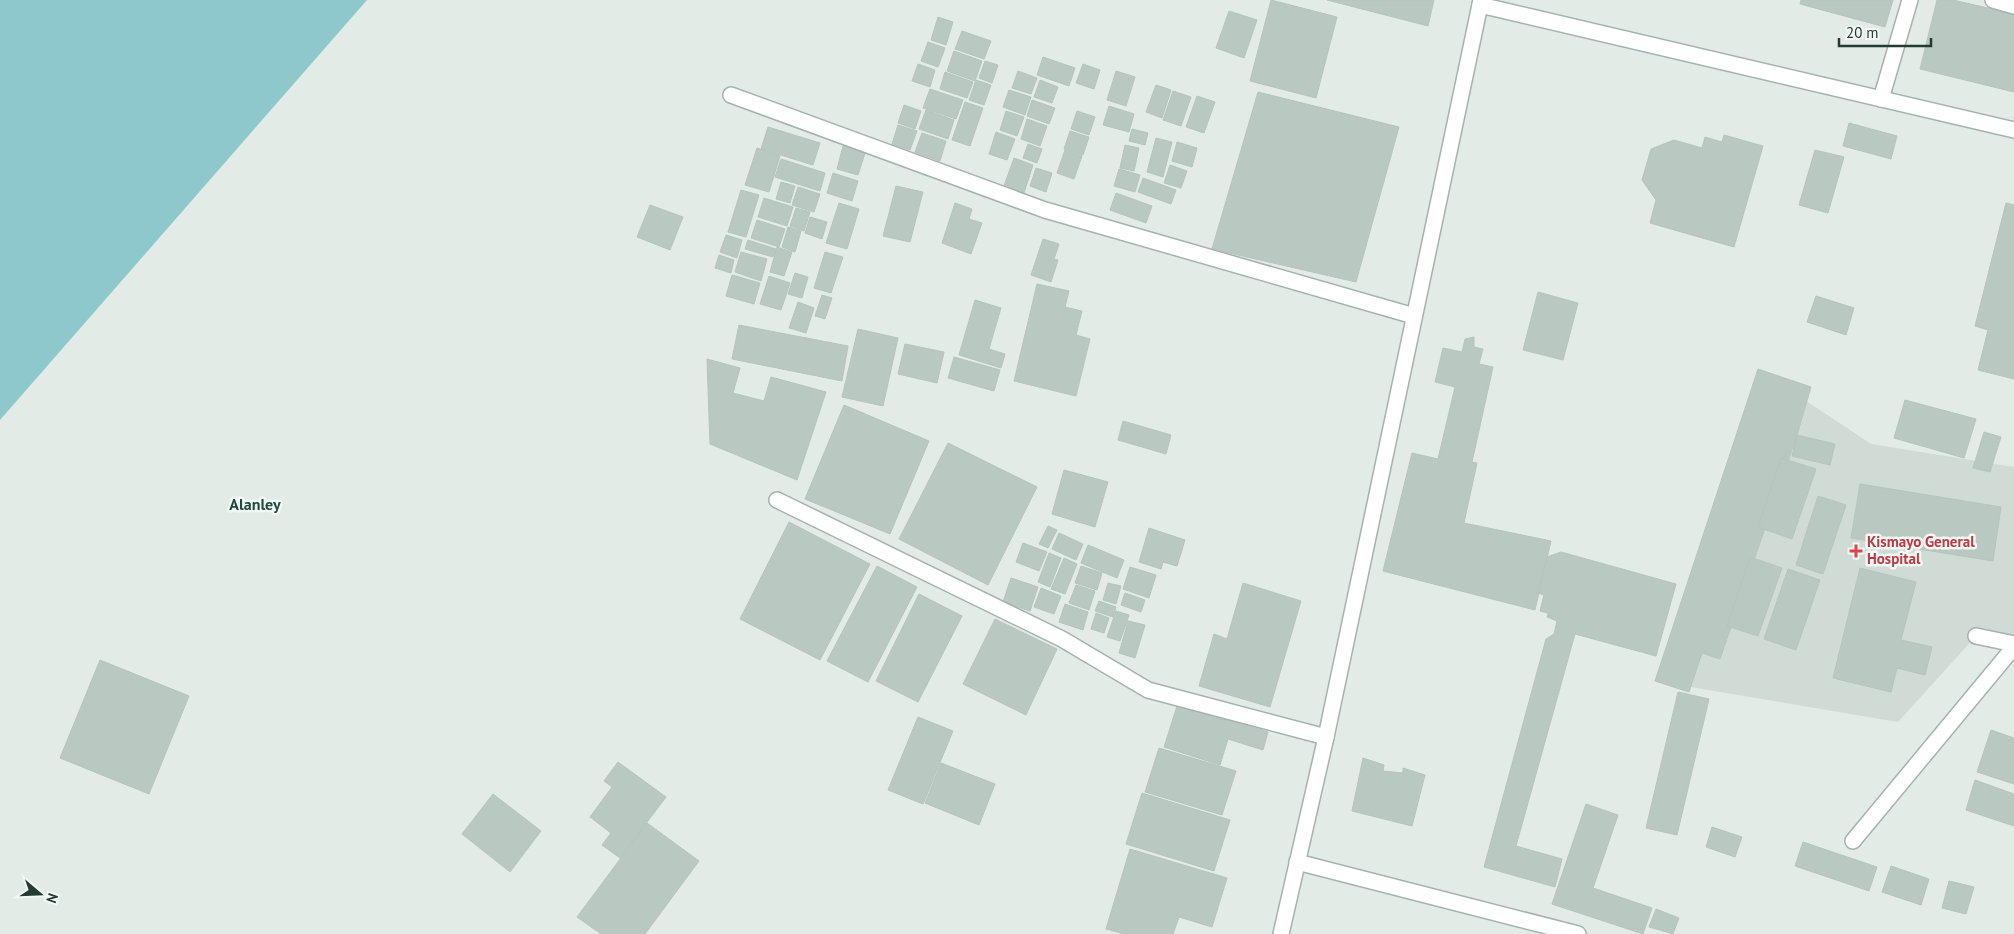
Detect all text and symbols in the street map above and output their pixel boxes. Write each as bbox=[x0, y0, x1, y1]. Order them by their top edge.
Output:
scale bar bbox=[1839, 15, 1932, 47]
text: 20 m bbox=[1846, 23, 1879, 42]
district label: Alanley bbox=[229, 494, 281, 514]
place label: Kismayo General Hospital bbox=[1867, 532, 1975, 568]
marker: Kismayo General Hospital bbox=[1849, 544, 1863, 558]
north arrow bbox=[15, 869, 65, 919]
text: N bbox=[42, 891, 62, 906]

